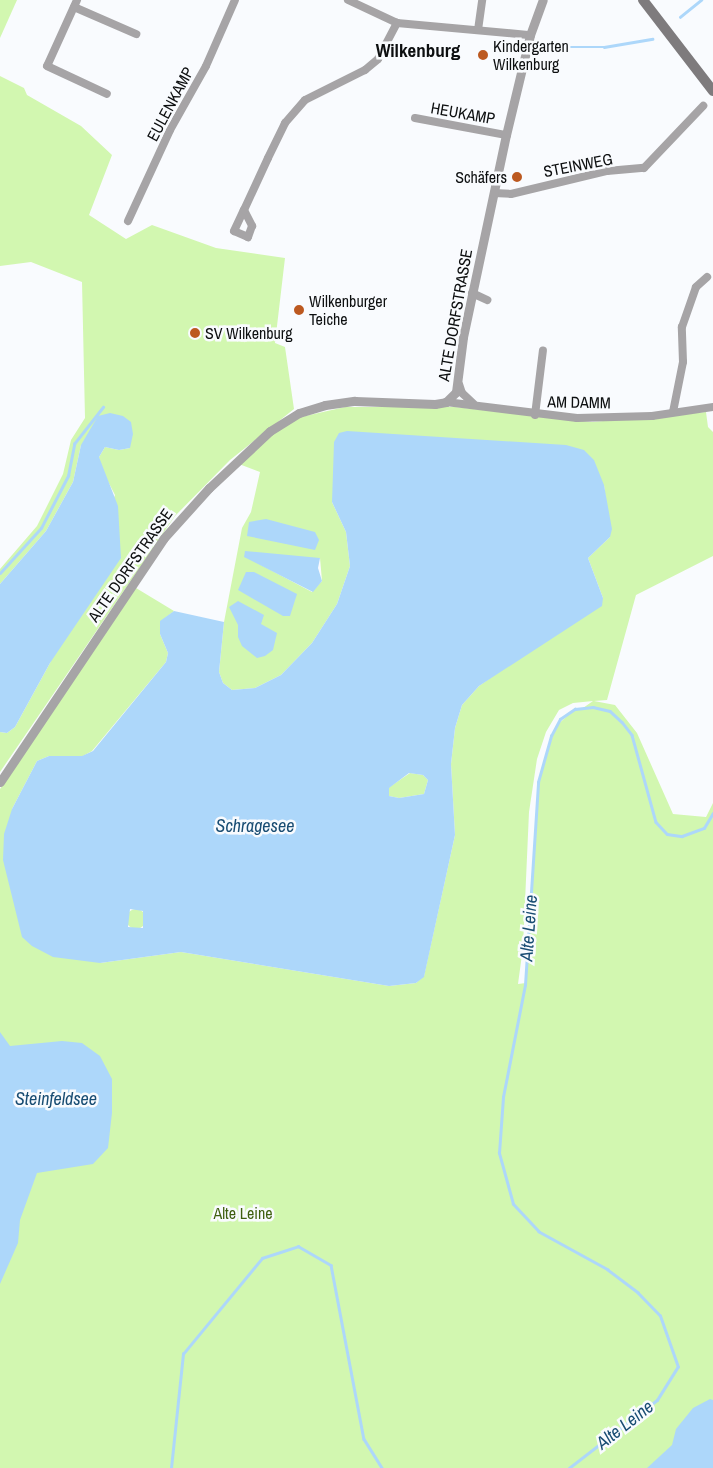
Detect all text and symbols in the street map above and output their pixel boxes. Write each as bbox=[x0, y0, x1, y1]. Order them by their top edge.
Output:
place label: Kindergarten Wilkenburg bbox=[493, 36, 569, 74]
district label: Wilkenburg bbox=[376, 40, 460, 62]
marker: Kindergarten Wilkenburg bbox=[477, 49, 489, 61]
street label: EULENKAMP bbox=[143, 64, 197, 144]
street label: HEUKAMP bbox=[429, 98, 497, 128]
street label: STEINWEG bbox=[542, 149, 614, 181]
place label: Schäfers bbox=[455, 167, 507, 187]
marker: Schäfers bbox=[511, 171, 523, 183]
street label: ALTE DORFSTRASSE bbox=[434, 247, 476, 383]
place label: Wilkenburger Teiche bbox=[309, 291, 387, 329]
marker: Wilkenburger Teiche bbox=[293, 304, 305, 316]
place label: SV Wilkenburg bbox=[205, 323, 293, 343]
marker: SV Wilkenburg bbox=[189, 327, 201, 339]
street label: AM DAMM bbox=[547, 392, 611, 412]
street label: ALTE DORFSTRASSE bbox=[84, 505, 176, 625]
water label: Schragesee bbox=[216, 815, 294, 837]
water label: Alte Leine bbox=[516, 894, 542, 962]
water label: Steinfeldsee bbox=[15, 1088, 97, 1110]
park label: Alte Leine bbox=[213, 1203, 273, 1223]
water label: Alte Leine bbox=[592, 1396, 658, 1454]

